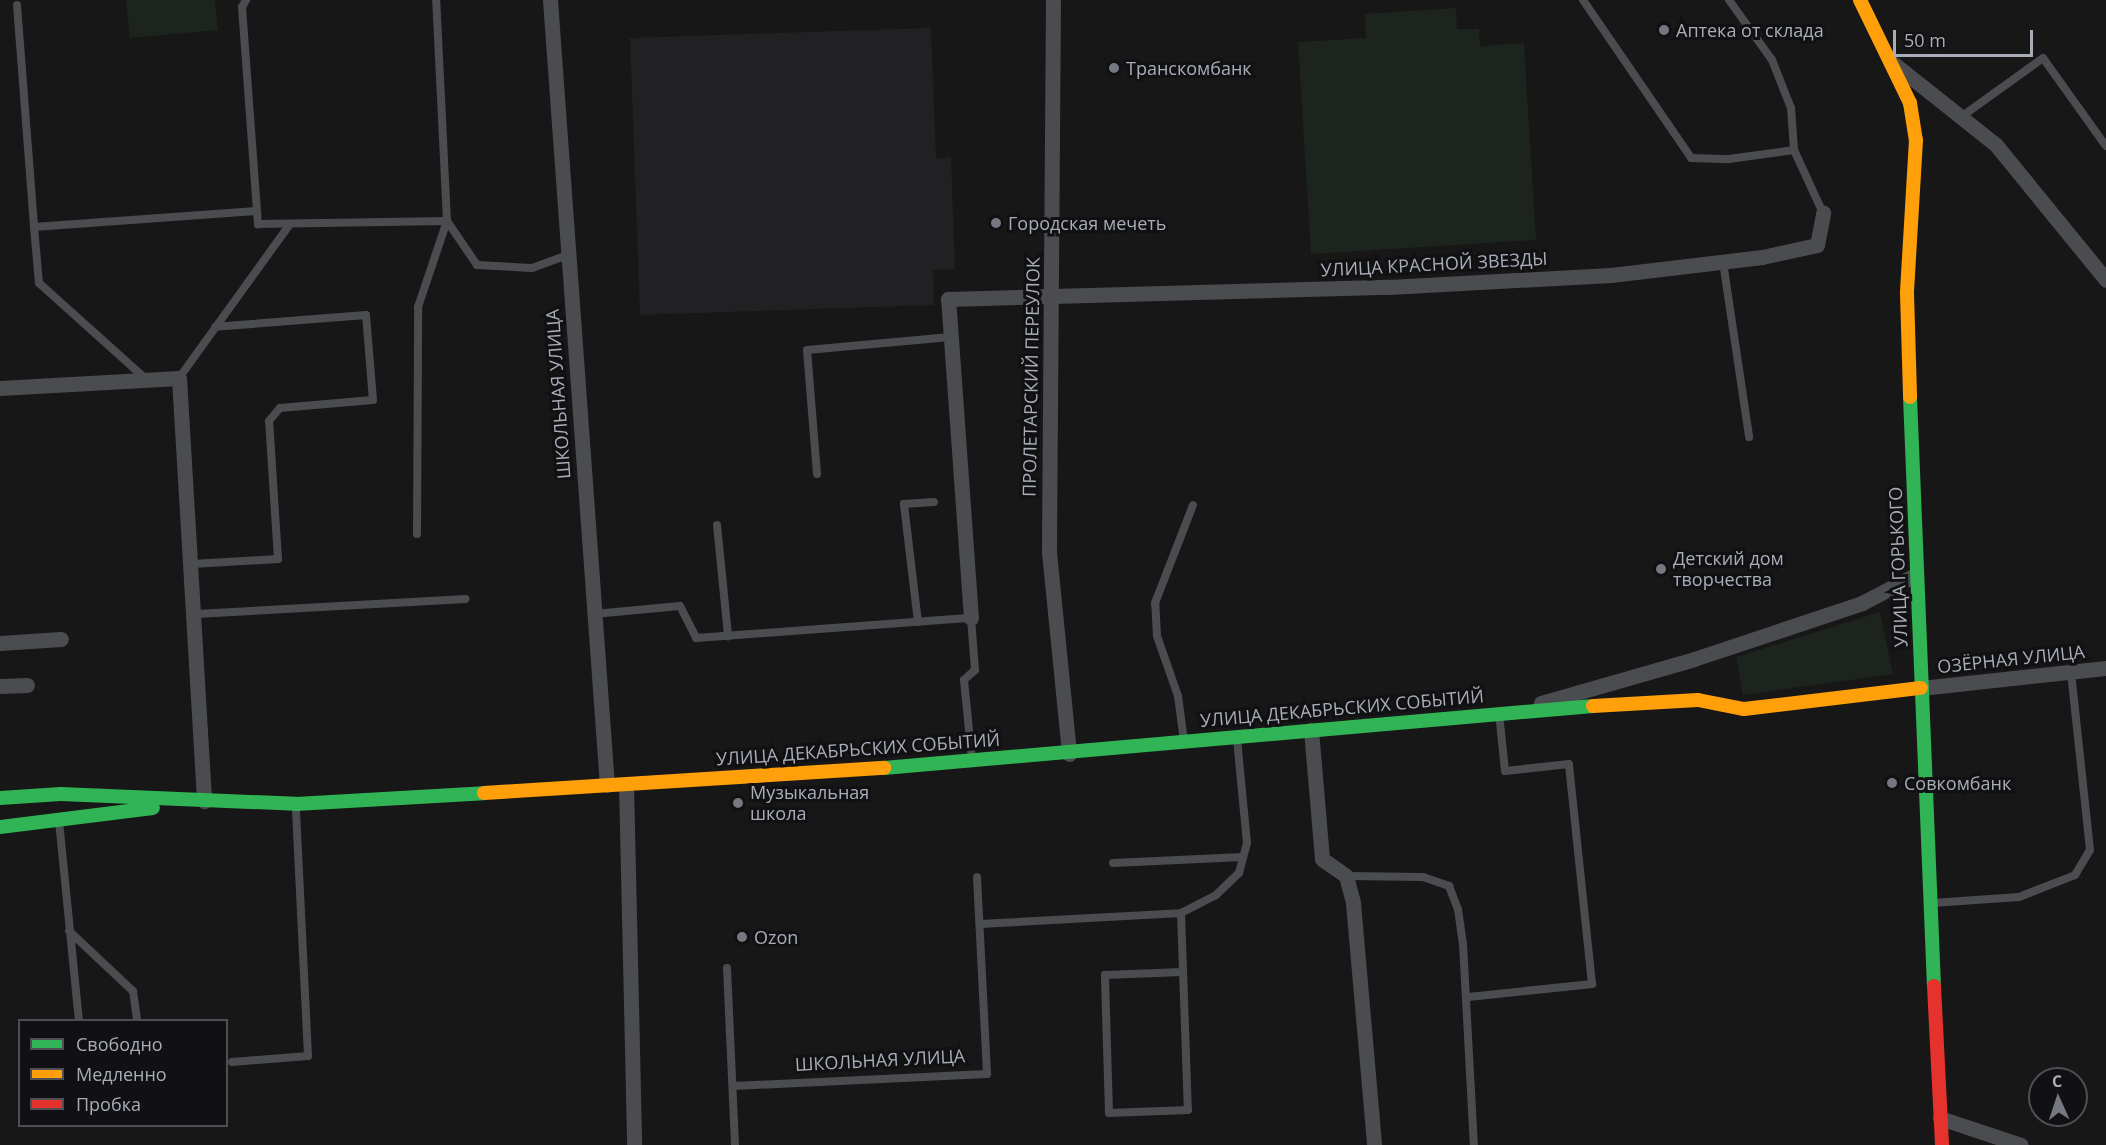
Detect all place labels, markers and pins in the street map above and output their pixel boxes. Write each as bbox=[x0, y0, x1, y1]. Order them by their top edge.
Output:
place label: Аптека от склада bbox=[1676, 19, 1824, 41]
marker: Аптека от склада bbox=[1657, 23, 1671, 37]
place label: Транскомбанк bbox=[1126, 57, 1252, 79]
marker: Транскомбанк bbox=[1107, 61, 1121, 75]
place label: Городская мечеть bbox=[1008, 212, 1166, 234]
marker: Городская мечеть bbox=[989, 216, 1003, 230]
place label: Детский дом творчества bbox=[1673, 548, 1784, 590]
marker: Детский дом творчества bbox=[1654, 562, 1668, 576]
place label: Совкомбанк bbox=[1904, 772, 2011, 794]
marker: Совкомбанк bbox=[1885, 776, 1899, 790]
place label: Музыкальная школа bbox=[750, 782, 869, 824]
marker: Музыкальная школа bbox=[731, 796, 745, 810]
place label: Ozon bbox=[754, 926, 798, 948]
marker: Ozon bbox=[735, 930, 749, 944]

